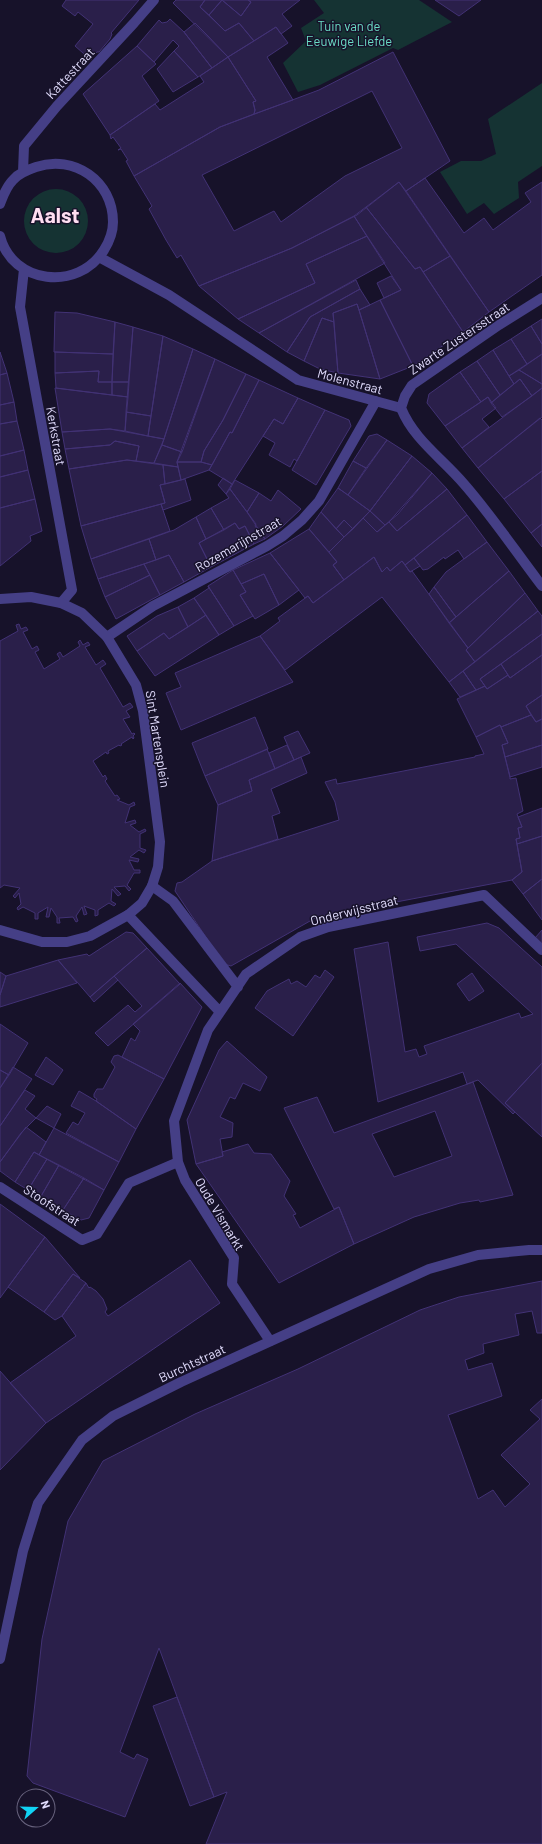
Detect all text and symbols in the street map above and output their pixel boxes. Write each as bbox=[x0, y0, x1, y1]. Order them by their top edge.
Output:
park label: Tuin van de Eeuwige Liefde bbox=[306, 18, 392, 49]
street label: Kattestraat bbox=[42, 44, 98, 102]
district label: Aalst bbox=[31, 202, 79, 227]
street label: Zwarte Zustersstraat bbox=[406, 298, 512, 378]
street label: Molenstraat bbox=[316, 365, 384, 397]
street label: Kerkstraat bbox=[43, 405, 69, 467]
street label: Rozemarijnstraat bbox=[192, 513, 284, 575]
street label: Sint Martensplein bbox=[142, 689, 174, 789]
street label: Onderwijsstraat bbox=[309, 891, 399, 929]
street label: Oude Vismarkt bbox=[192, 1175, 248, 1253]
street label: Stoofstraat bbox=[21, 1181, 83, 1229]
street label: Burchtstraat bbox=[156, 1341, 228, 1385]
north arrow bbox=[16, 1788, 56, 1828]
text: N bbox=[39, 1799, 53, 1810]

